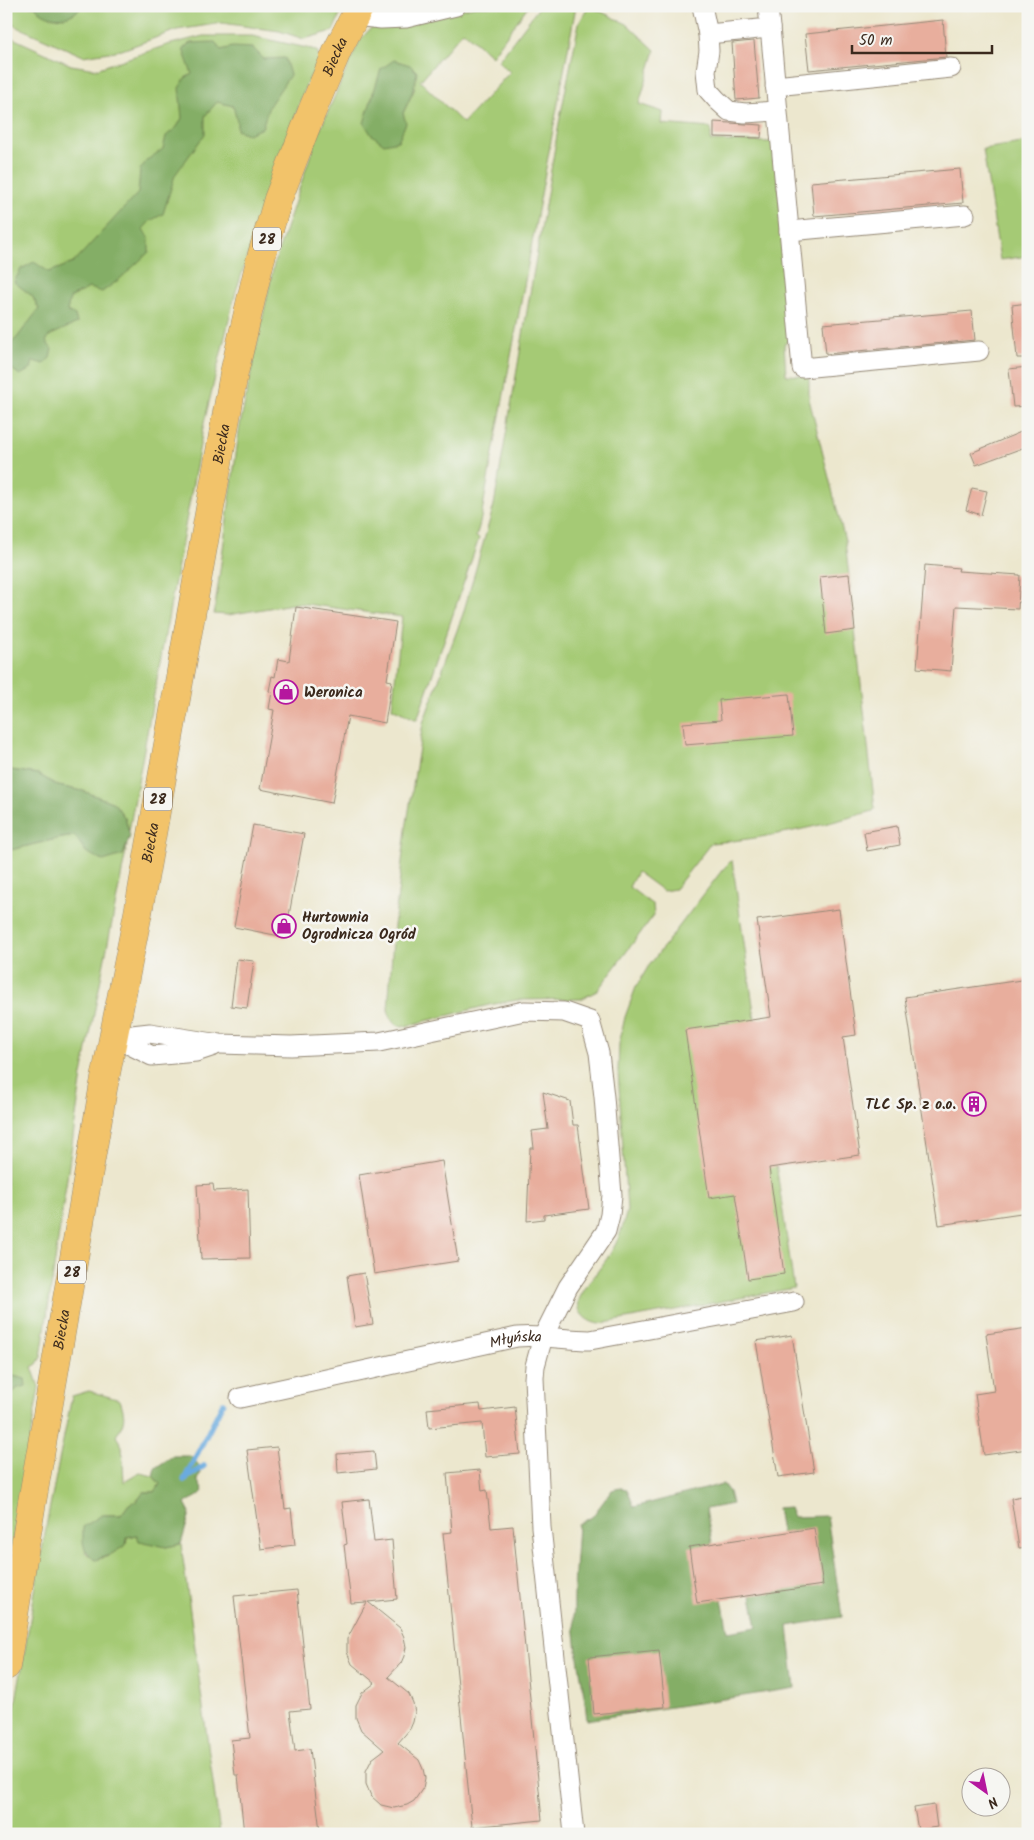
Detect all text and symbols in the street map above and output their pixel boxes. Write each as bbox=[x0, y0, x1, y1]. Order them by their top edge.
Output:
scale bar bbox=[852, 22, 992, 54]
text: 50 m bbox=[859, 29, 893, 53]
street label: Biecka bbox=[317, 33, 355, 80]
road number: 28 bbox=[253, 228, 281, 250]
street label: Biecka bbox=[207, 422, 238, 466]
shop icon: Weronica bbox=[273, 679, 299, 705]
place label: Weronica bbox=[304, 681, 363, 705]
road number: 28 bbox=[144, 788, 172, 811]
street label: Biecka bbox=[136, 821, 167, 865]
place label: Hurtownia Ogrodnicza Ogród bbox=[302, 906, 417, 947]
shop icon: Hurtownia Ogrodnicza Ogród bbox=[271, 913, 297, 939]
building icon: TLC Sp. z o.o. bbox=[961, 1091, 987, 1117]
place label: TLC Sp. z o.o. bbox=[865, 1093, 956, 1117]
road number: 28 bbox=[58, 1260, 86, 1284]
street label: Biecka bbox=[47, 1308, 78, 1352]
street label: Młyńska bbox=[487, 1325, 542, 1356]
north arrow bbox=[962, 1768, 1012, 1818]
text: N bbox=[983, 1790, 1002, 1814]

